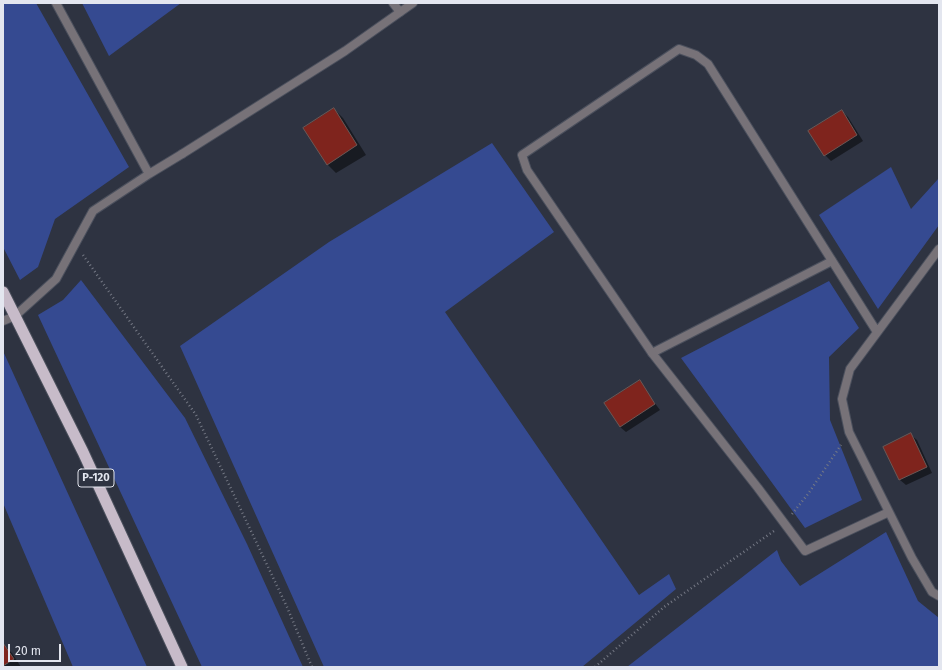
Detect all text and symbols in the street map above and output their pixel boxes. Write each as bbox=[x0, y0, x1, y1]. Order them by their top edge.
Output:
road number: Р-120 bbox=[78, 469, 114, 487]
scale bar bbox=[10, 636, 63, 662]
text: 20 m bbox=[15, 644, 41, 658]

